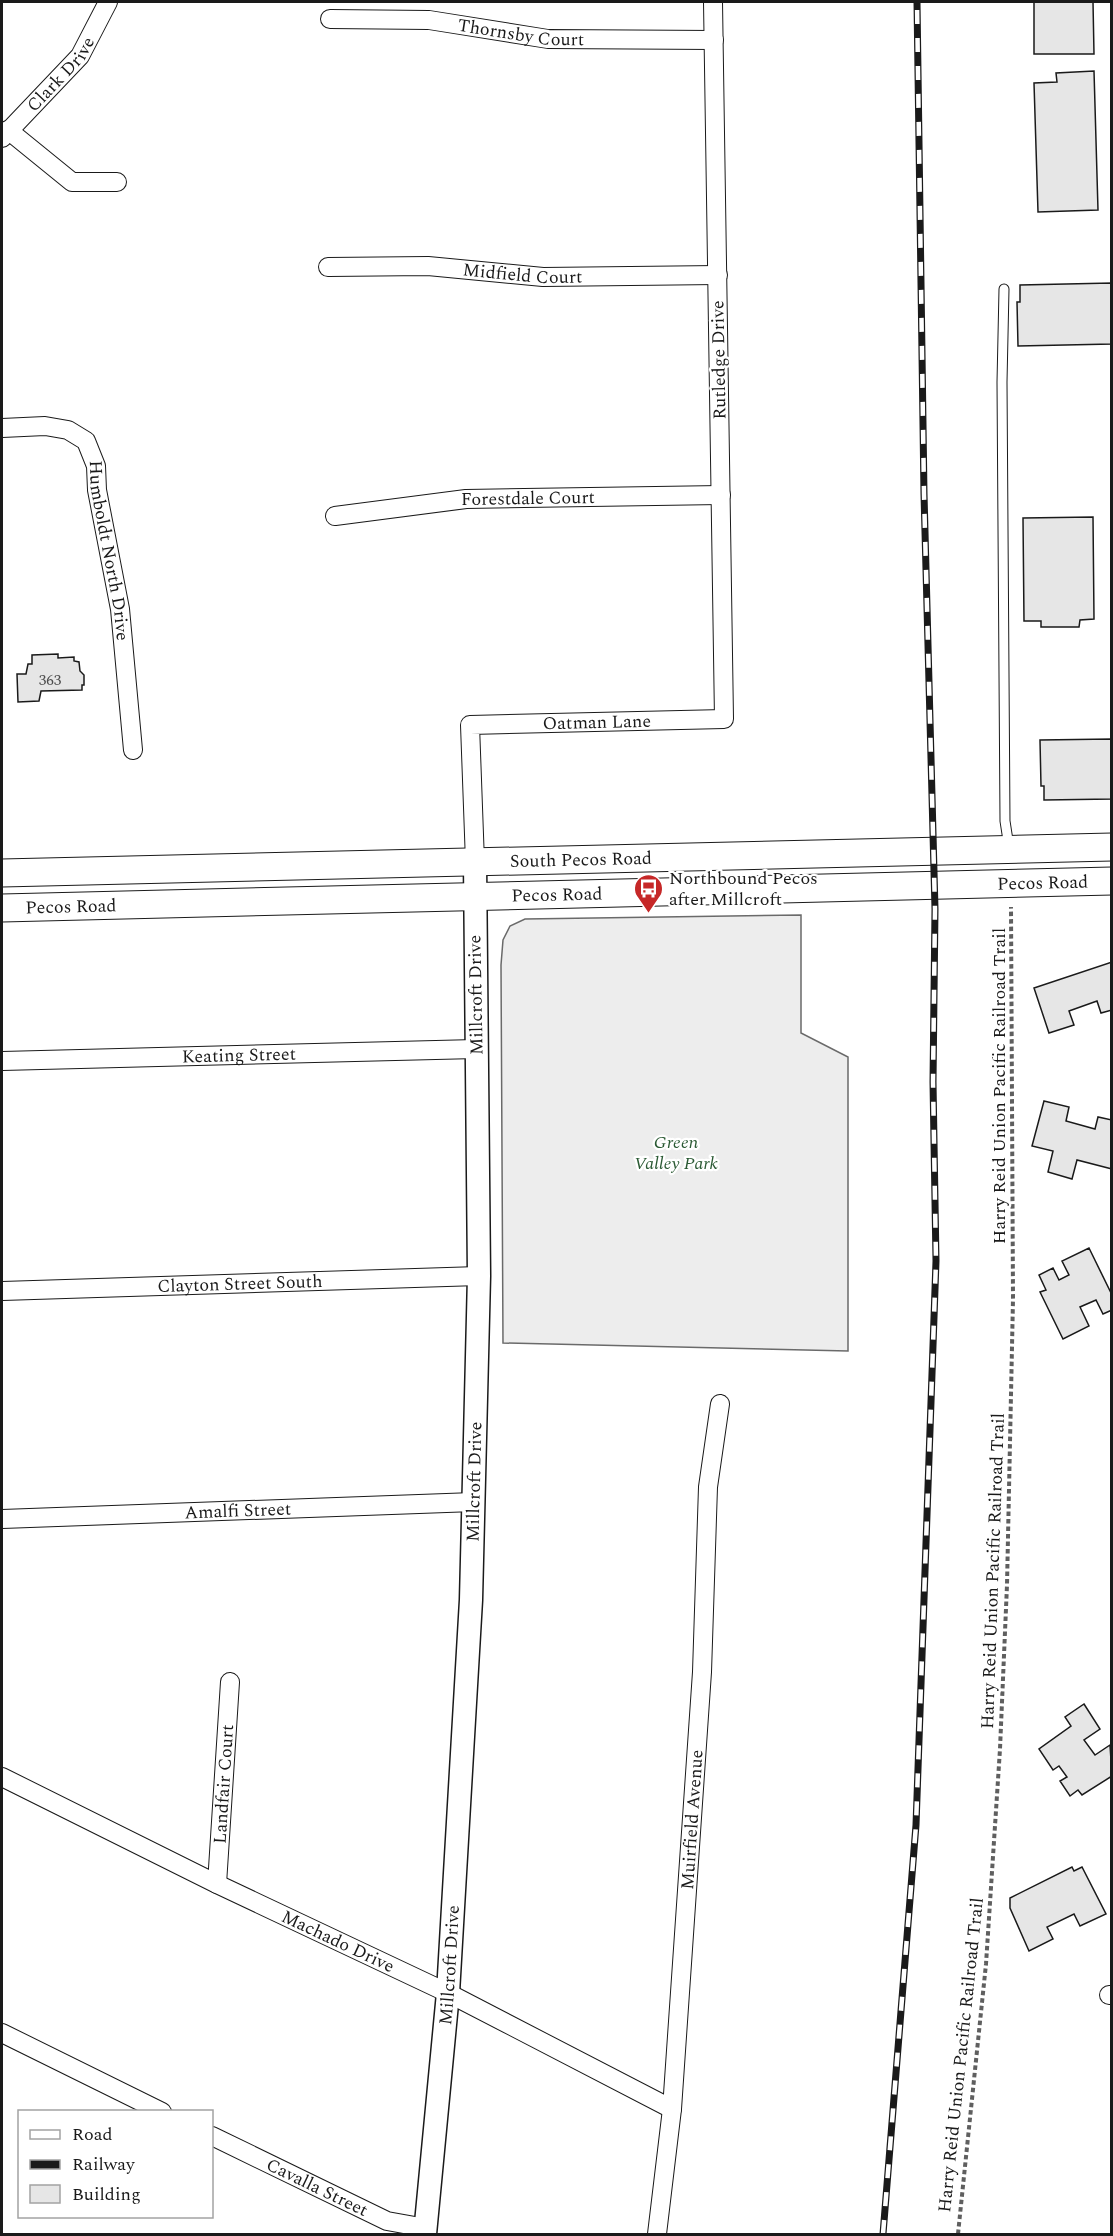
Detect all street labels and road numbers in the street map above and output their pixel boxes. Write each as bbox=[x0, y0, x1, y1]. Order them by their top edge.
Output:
street label: Thornsby Court bbox=[456, 11, 584, 53]
street label: Clark Drive bbox=[20, 32, 101, 118]
street label: Midfield Court bbox=[462, 256, 583, 291]
street label: Rutledge Drive bbox=[704, 300, 734, 420]
street label: Humboldt North Drive bbox=[82, 460, 136, 642]
street label: Forestdale Court bbox=[461, 483, 595, 513]
street label: Oatman Lane bbox=[542, 707, 651, 737]
street label: South Pecos Road bbox=[509, 844, 652, 875]
street label: Pecos Road bbox=[997, 868, 1089, 897]
street label: Pecos Road bbox=[511, 880, 603, 909]
street label: Pecos Road bbox=[25, 892, 117, 921]
street label: Harry Reid Union Pacific Railroad Trail bbox=[986, 928, 1013, 1244]
street label: Millcroft Drive bbox=[461, 935, 491, 1055]
street label: Keating Street bbox=[181, 1040, 296, 1070]
street label: Clayton Street South bbox=[157, 1267, 323, 1300]
street label: Harry Reid Union Pacific Railroad Trail bbox=[974, 1412, 1012, 1730]
street label: Millcroft Drive bbox=[459, 1421, 489, 1542]
street label: Amalfi Street bbox=[184, 1495, 292, 1526]
street label: Landfair Court bbox=[206, 1724, 241, 1845]
street label: Muirfield Avenue bbox=[674, 1749, 710, 1890]
street label: Harry Reid Union Pacific Railroad Trail bbox=[931, 1896, 991, 2214]
street label: Machado Drive bbox=[277, 1903, 399, 1979]
street label: Millcroft Drive bbox=[432, 1904, 467, 2026]
street label: Cavalla Street bbox=[262, 2151, 373, 2223]

